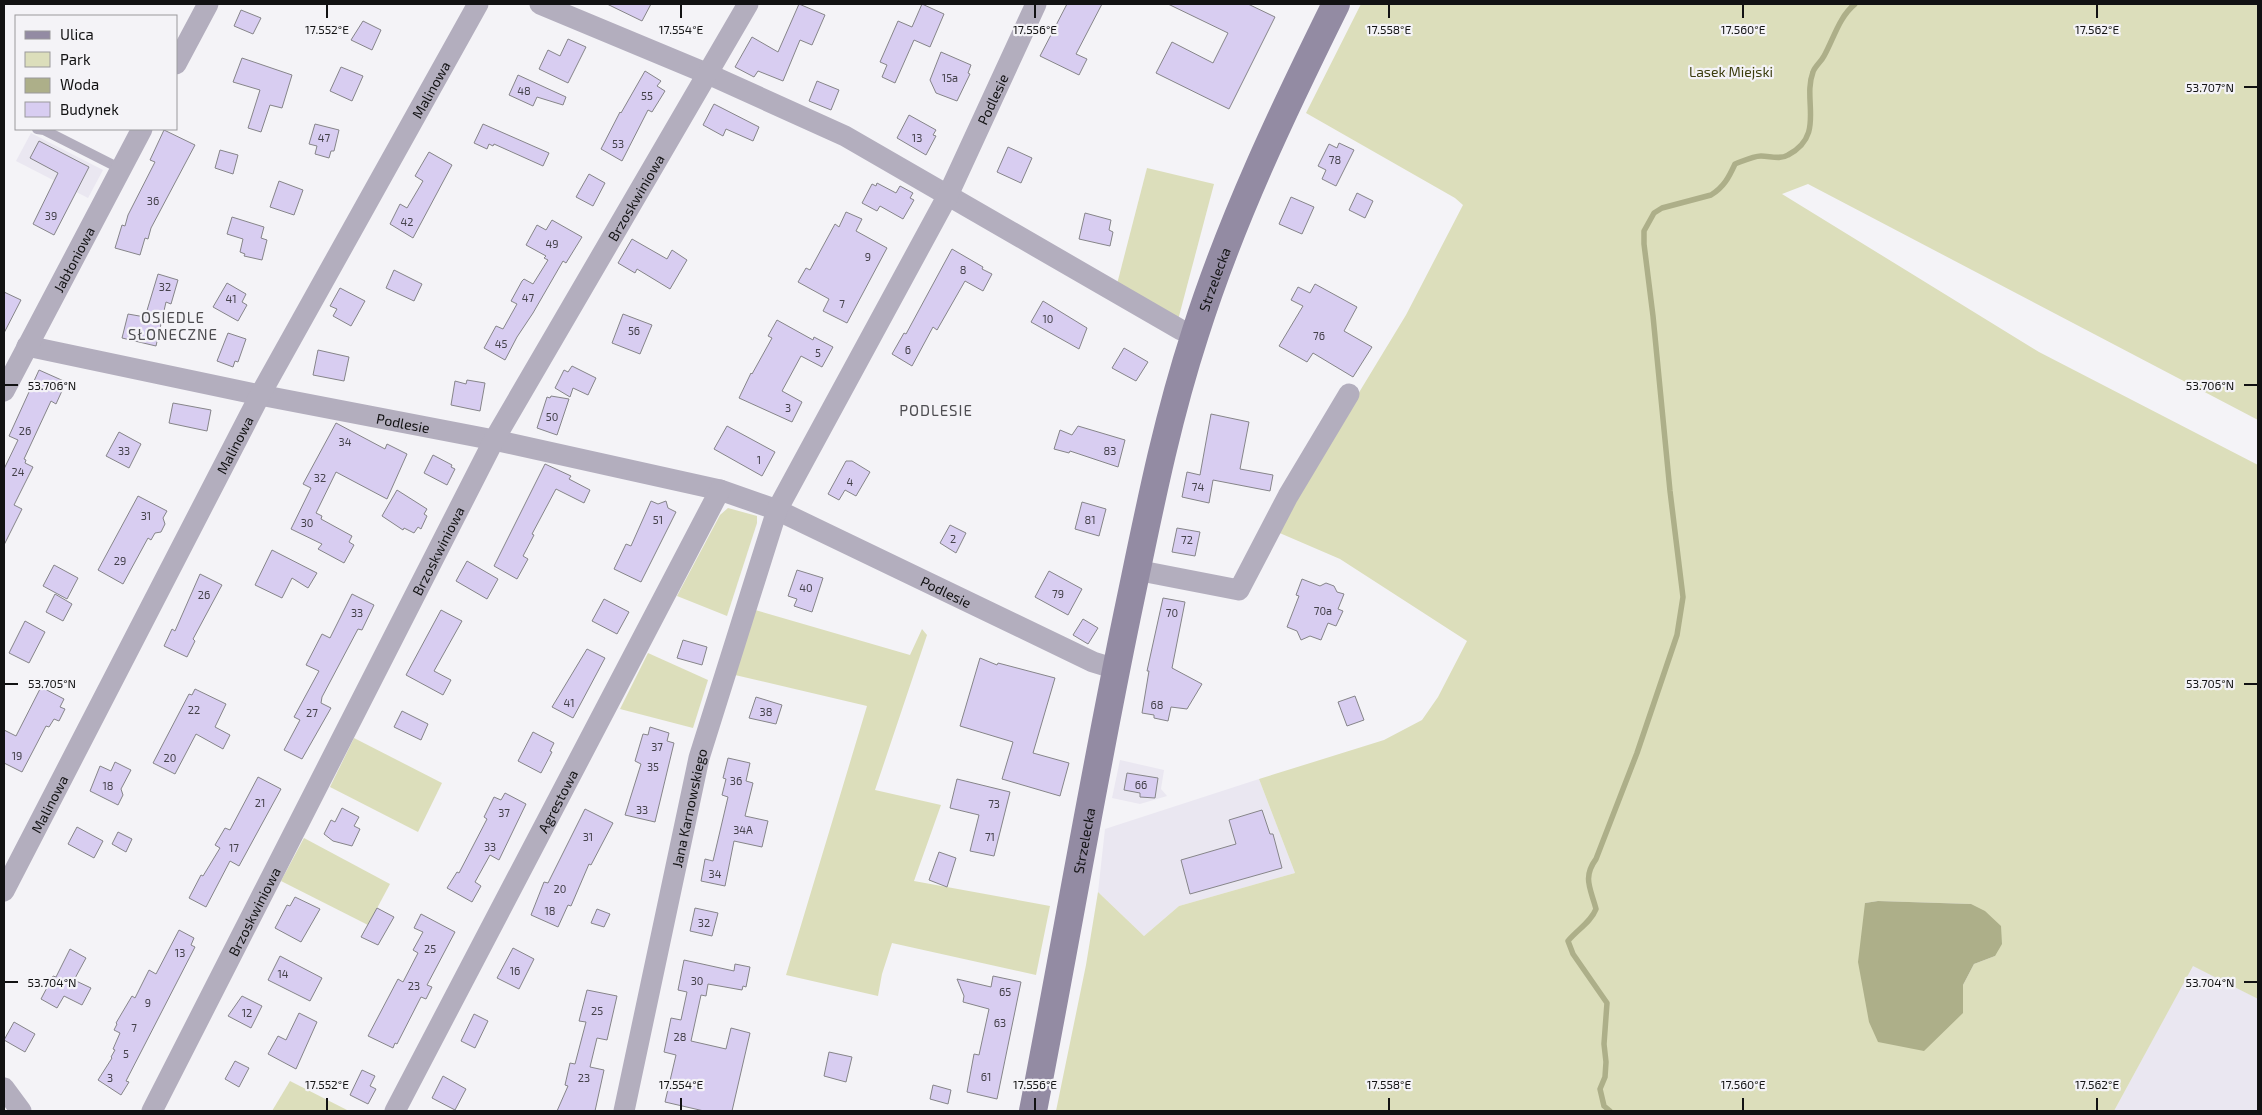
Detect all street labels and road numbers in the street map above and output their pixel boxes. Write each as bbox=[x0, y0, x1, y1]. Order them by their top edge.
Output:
street label: Malinowa bbox=[408, 58, 453, 121]
street label: Podlesie bbox=[973, 71, 1011, 127]
street label: Brzoskwiniowa bbox=[604, 151, 667, 244]
street label: Jabłoniowa bbox=[49, 223, 98, 295]
street label: Strzelecka bbox=[1195, 245, 1233, 313]
street label: Podlesie bbox=[375, 409, 431, 436]
street label: Malinowa bbox=[212, 413, 256, 477]
street label: Brzoskwiniowa bbox=[408, 503, 467, 598]
street label: Podlesie bbox=[918, 572, 974, 611]
street label: Jana Karnowskiego bbox=[667, 746, 710, 869]
street label: Agrestowa bbox=[534, 766, 581, 835]
street label: Malinowa bbox=[27, 772, 71, 836]
street label: Strzelecka bbox=[1069, 806, 1098, 875]
street label: Brzoskwiniowa bbox=[224, 864, 283, 959]

